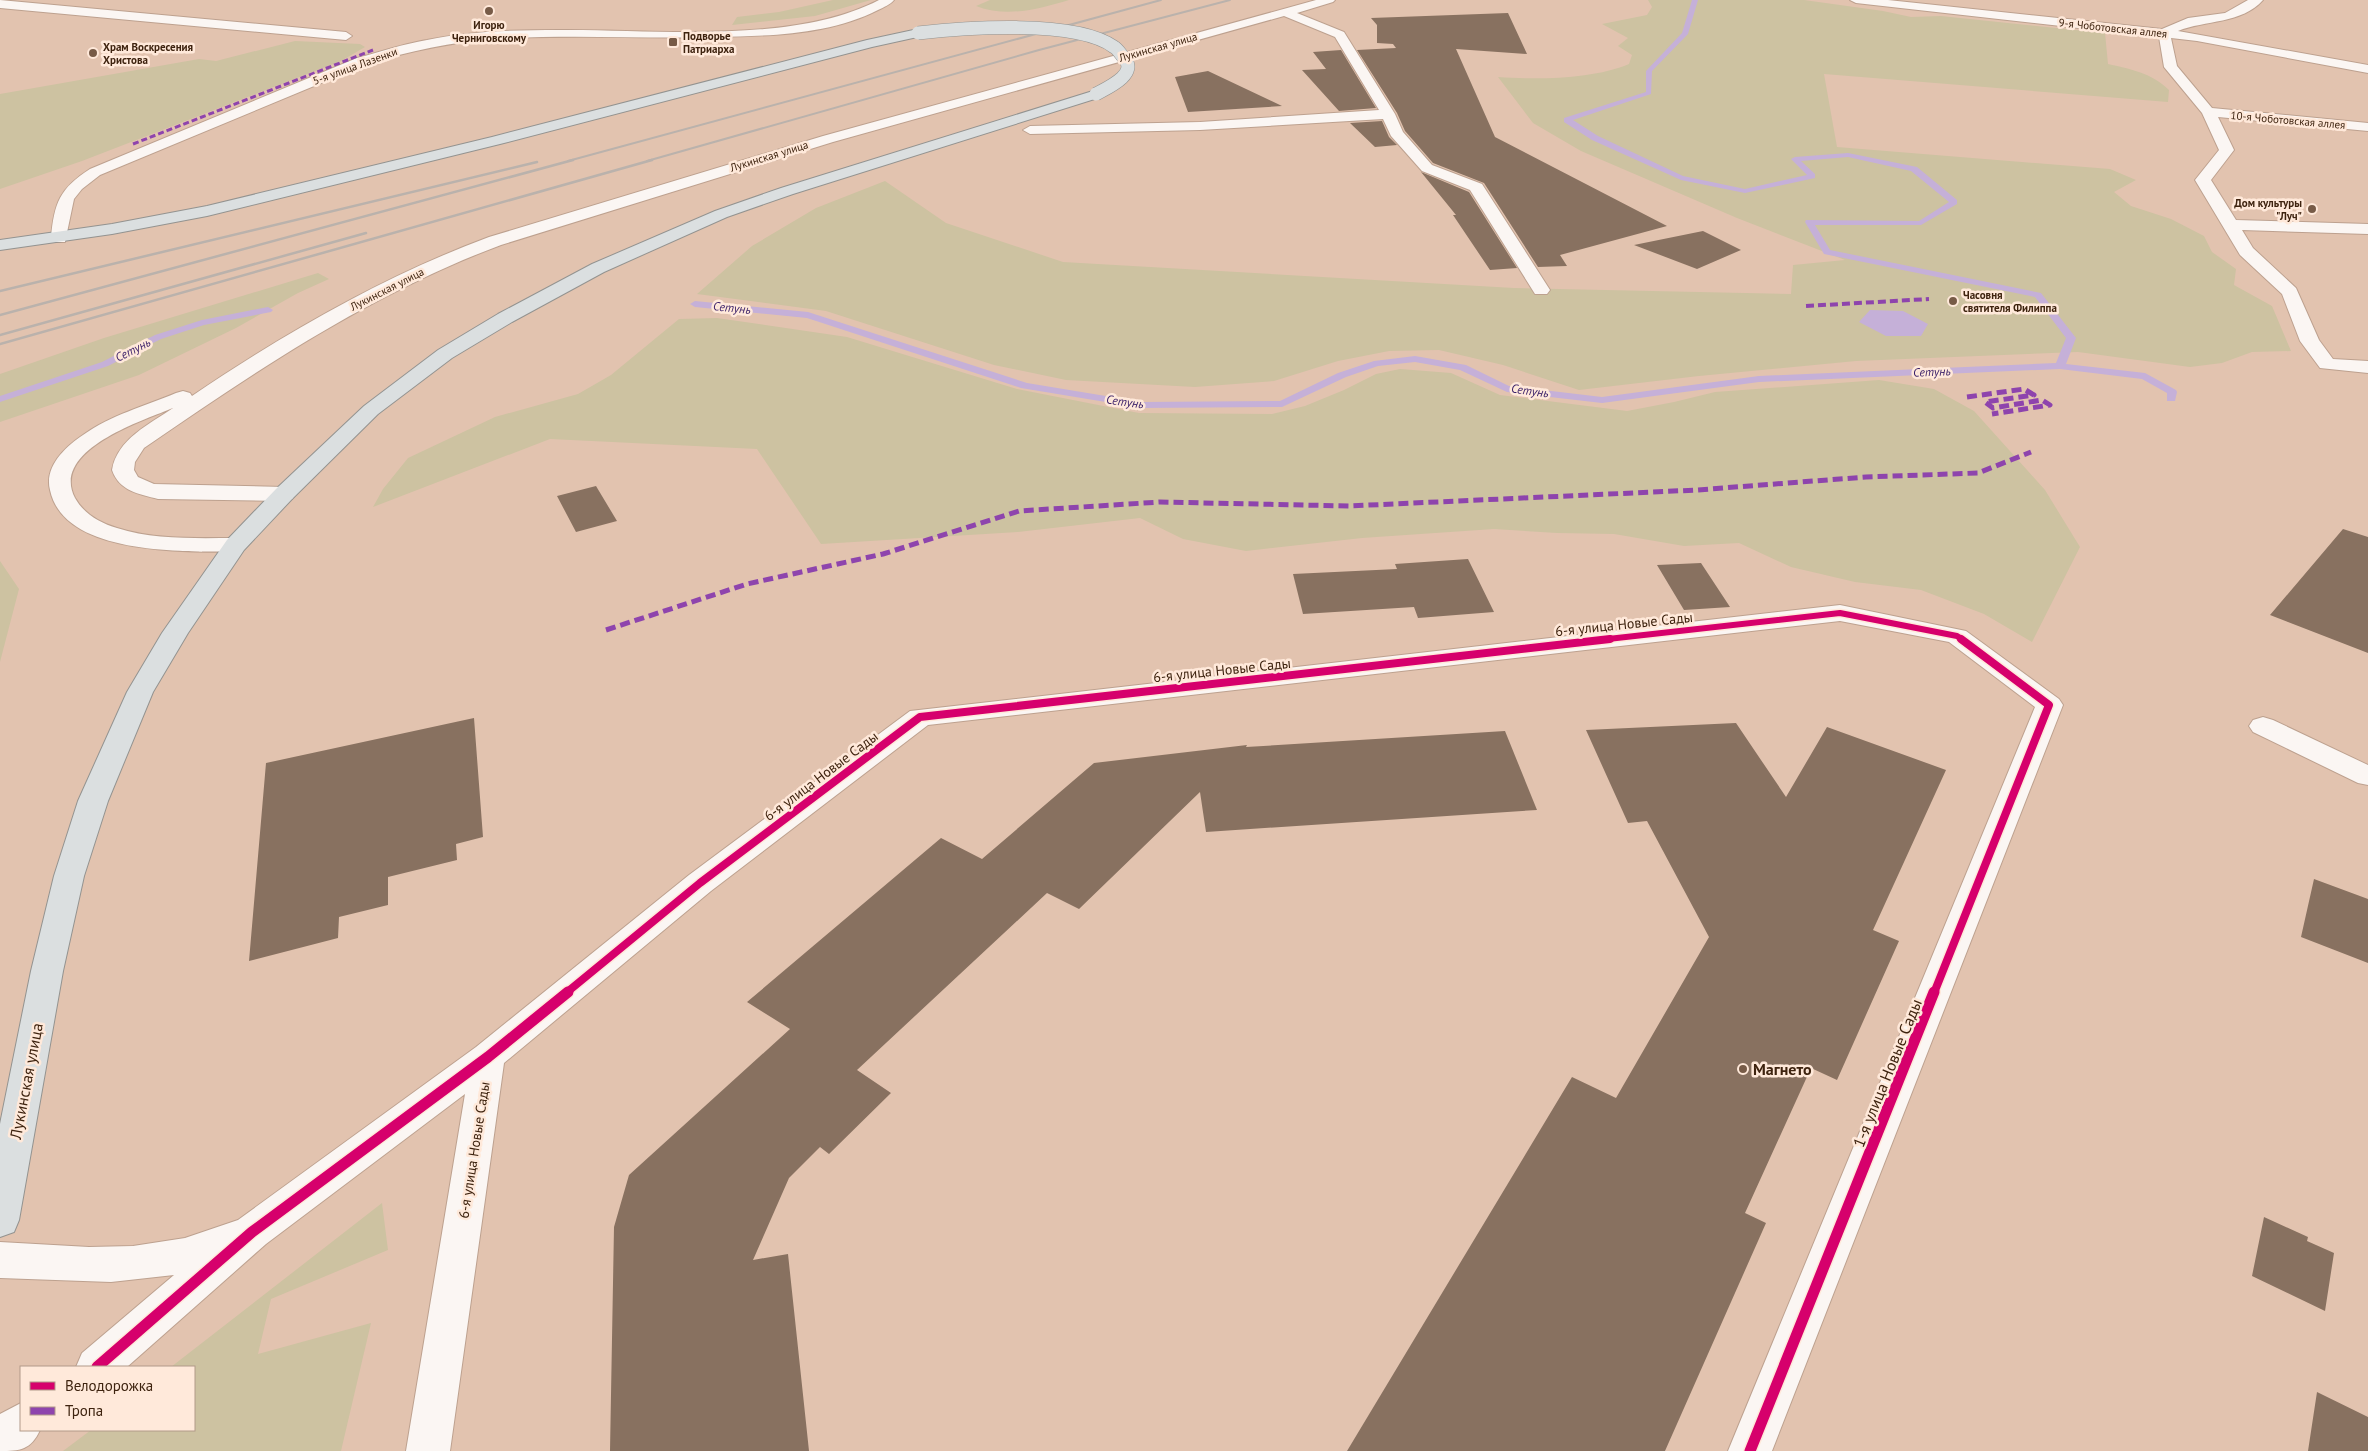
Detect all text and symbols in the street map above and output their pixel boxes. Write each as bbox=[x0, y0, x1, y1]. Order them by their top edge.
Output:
marker: Игорю Черниговскому bbox=[483, 5, 495, 17]
street label: 9-я Чоботовская аллея bbox=[2058, 15, 2168, 41]
place label: Игорю Черниговскому bbox=[452, 18, 527, 45]
place label: Подворье Патриарха bbox=[683, 29, 735, 56]
street label: Лукинская улица bbox=[1116, 29, 1199, 65]
marker: Подворье Патриарха bbox=[667, 36, 679, 48]
place label: Храм Воскресения Христова bbox=[103, 40, 193, 67]
street label: 5-я улица Лазенки bbox=[311, 44, 399, 88]
marker: Храм Воскресения Христова bbox=[87, 47, 99, 59]
street label: 10-я Чоботовская аллея bbox=[2230, 108, 2346, 132]
street label: Лукинская улица bbox=[727, 137, 810, 175]
place label: Дом культуры "Луч" bbox=[2234, 196, 2302, 223]
marker: Дом культуры "Луч" bbox=[2306, 203, 2318, 215]
street label: Лукинская улица bbox=[347, 264, 426, 314]
place label: Часовня святителя Филиппа bbox=[1963, 288, 2057, 315]
marker: Часовня святителя Филиппа bbox=[1947, 295, 1959, 307]
water label: Сетунь bbox=[713, 298, 752, 317]
water label: Сетунь bbox=[113, 334, 153, 365]
water label: Сетунь bbox=[1913, 363, 1951, 380]
water label: Сетунь bbox=[1510, 380, 1550, 401]
water label: Сетунь bbox=[1105, 391, 1145, 412]
street label: 6-я улица Новые Сады bbox=[1554, 608, 1694, 640]
street label: 6-я улица Новые Сады bbox=[1152, 654, 1292, 686]
street label: 6-я улица Новые Сады bbox=[760, 727, 882, 825]
street label: 1-я улица Новые Сады bbox=[1848, 996, 1926, 1150]
street label: Лукинская улица bbox=[5, 1021, 47, 1142]
place label: Магнето bbox=[1753, 1059, 1812, 1079]
marker: Магнето bbox=[1737, 1063, 1749, 1075]
street label: 6-я улица Новые Сады bbox=[454, 1080, 494, 1220]
legend bbox=[20, 1366, 195, 1431]
text: Велодорожка bbox=[65, 1376, 153, 1395]
text: Тропа bbox=[65, 1401, 103, 1420]

